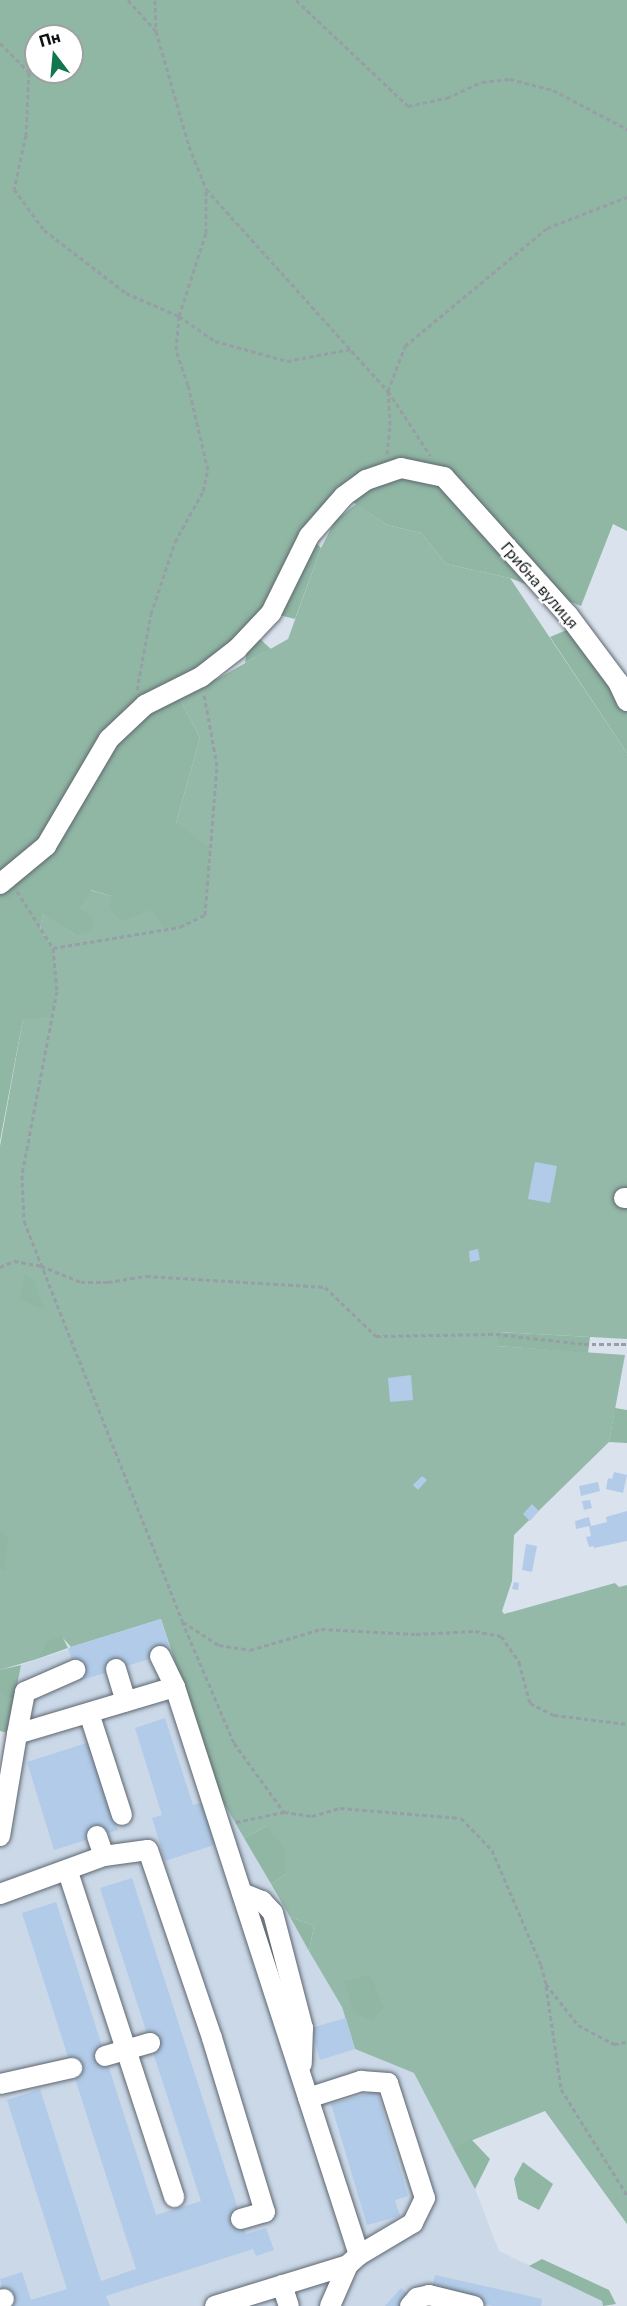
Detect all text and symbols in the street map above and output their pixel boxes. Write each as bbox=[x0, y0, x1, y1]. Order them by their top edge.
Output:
north arrow bbox=[24, 24, 84, 84]
text: Пн bbox=[37, 26, 62, 50]
street label: Грибна вулиця bbox=[497, 538, 583, 632]

